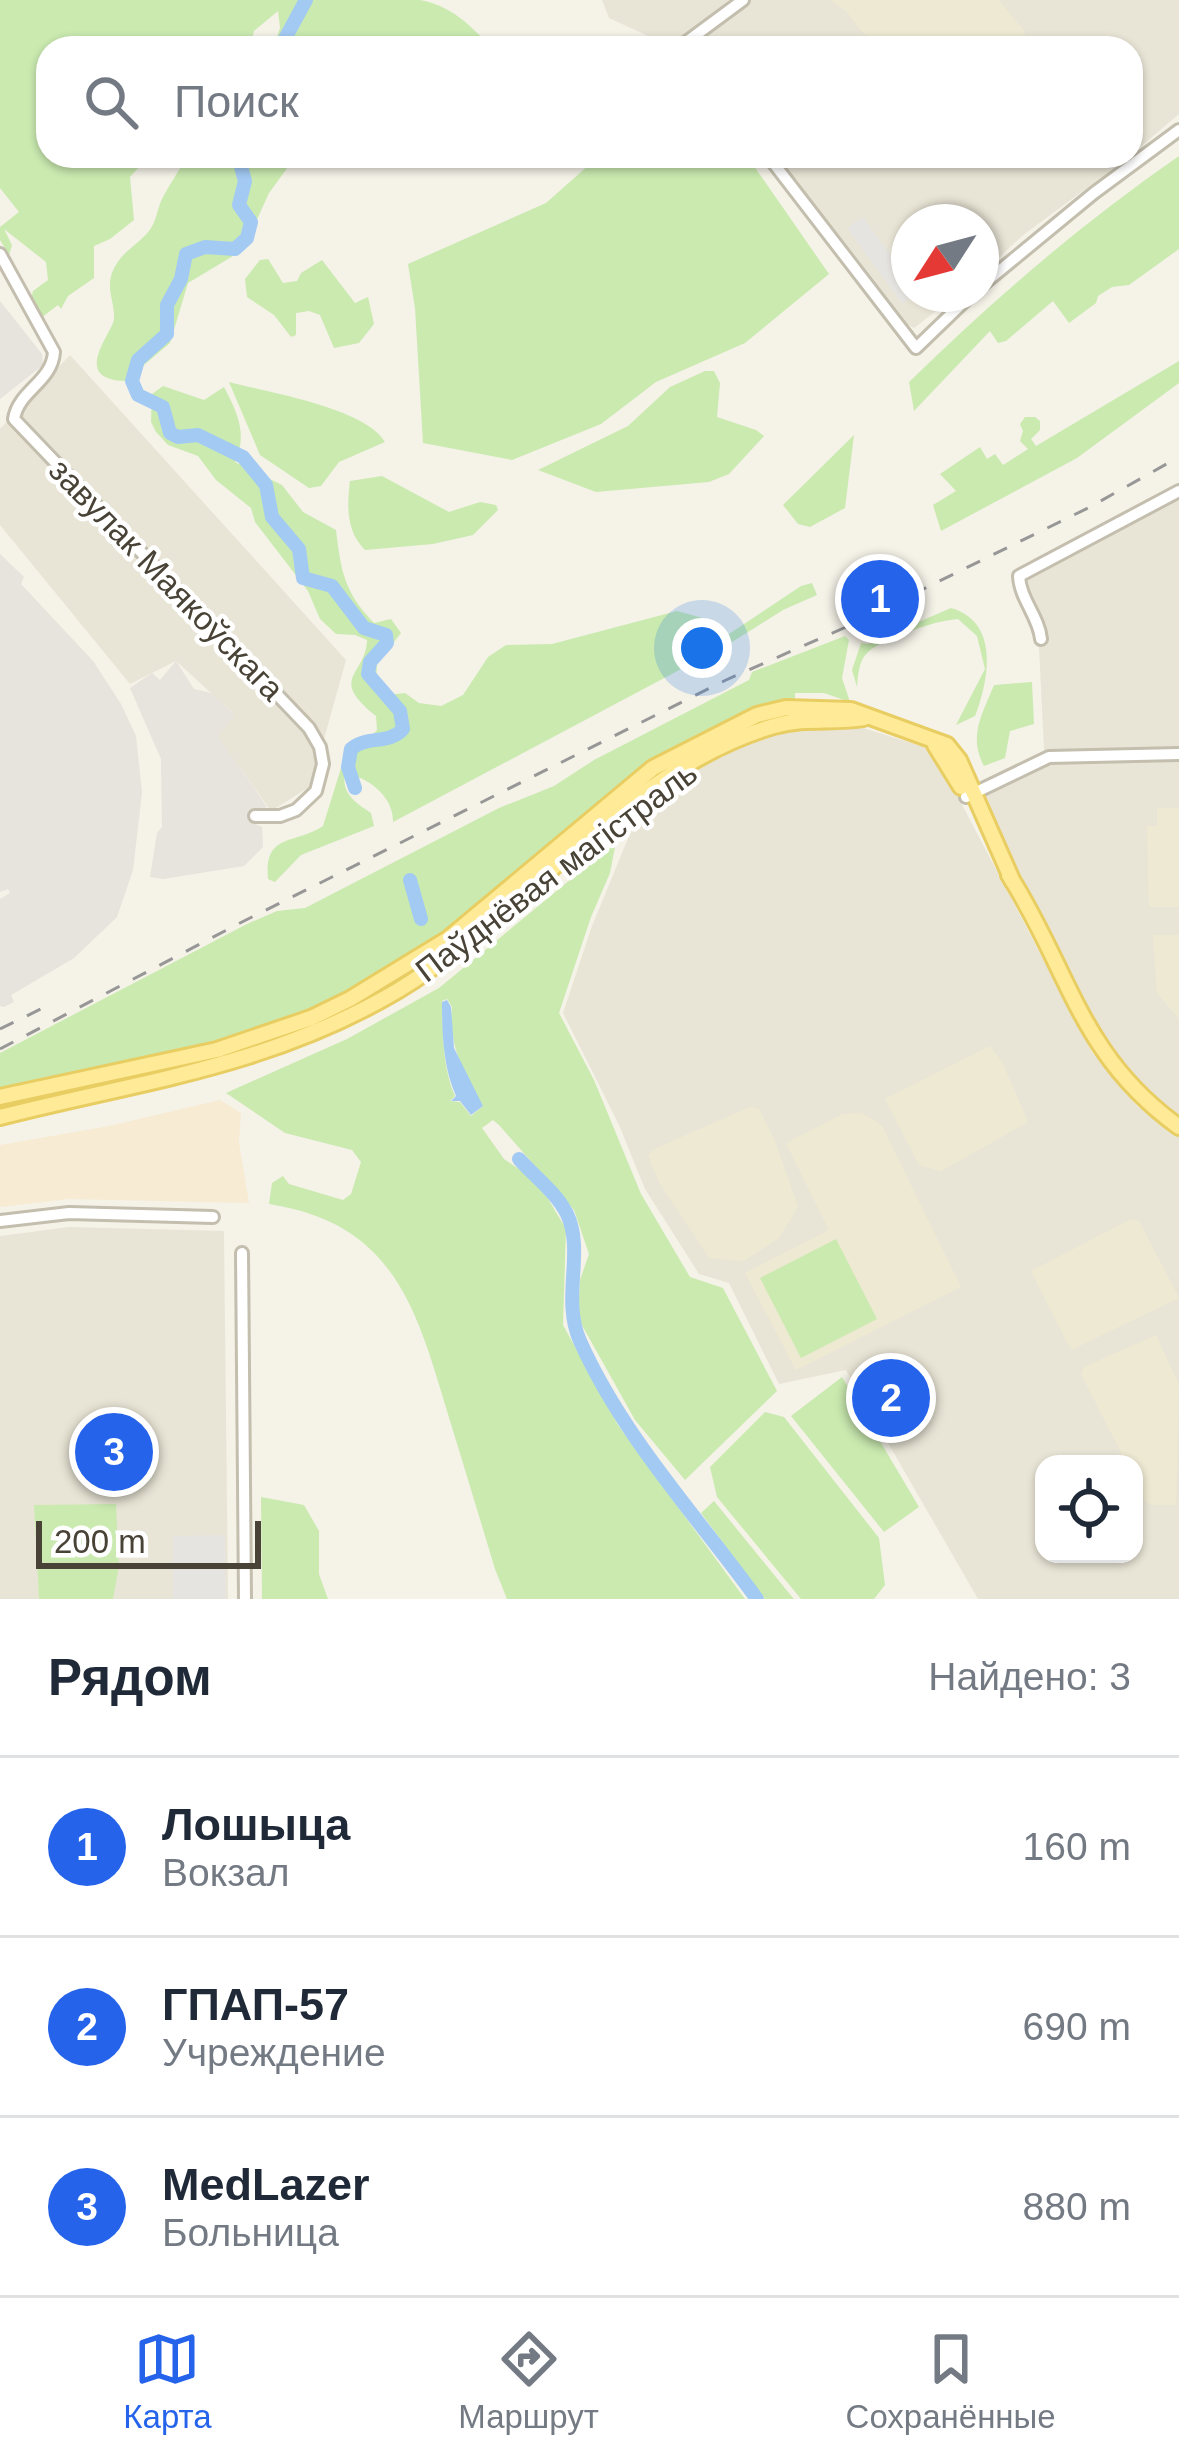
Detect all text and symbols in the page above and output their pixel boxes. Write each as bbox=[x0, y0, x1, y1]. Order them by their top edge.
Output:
search box bbox=[36, 36, 1143, 168]
icon: search bbox=[78, 69, 144, 135]
text: Поиск bbox=[174, 76, 299, 127]
north arrow bbox=[891, 204, 999, 312]
street label: завулак Маякоўскага bbox=[42, 451, 292, 708]
pin: 1 bbox=[841, 554, 919, 644]
your location bbox=[672, 618, 732, 678]
street label: Паўднёвая магістраль bbox=[409, 754, 704, 989]
pin: 2 bbox=[852, 1353, 930, 1443]
pin: 3 bbox=[75, 1407, 153, 1497]
map controls bbox=[1035, 1455, 1143, 1563]
button: locate bbox=[1035, 1455, 1143, 1563]
scale bar bbox=[36, 1515, 261, 1568]
text: 200 m bbox=[54, 1523, 146, 1560]
text: Рядом bbox=[48, 1649, 212, 1706]
text: Найдено: 3 bbox=[928, 1655, 1131, 1698]
text: Лошыца bbox=[162, 1799, 350, 1850]
text: 1 bbox=[76, 1825, 98, 1868]
text: 160 m bbox=[1023, 1825, 1131, 1868]
text: Вокзал bbox=[162, 1851, 290, 1894]
text: ГПАП-57 bbox=[162, 1979, 349, 2030]
text: 2 bbox=[76, 2005, 98, 2048]
text: 690 m bbox=[1023, 2005, 1131, 2048]
text: Учреждение bbox=[162, 2031, 386, 2074]
text: MedLazer bbox=[162, 2159, 370, 2210]
text: 3 bbox=[76, 2185, 98, 2228]
text: 880 m bbox=[1023, 2185, 1131, 2228]
text: Больница bbox=[162, 2211, 339, 2254]
tab: Карта bbox=[123, 2326, 212, 2436]
tab: Маршрут bbox=[458, 2326, 599, 2436]
tab: Сохранённые bbox=[846, 2326, 1056, 2436]

